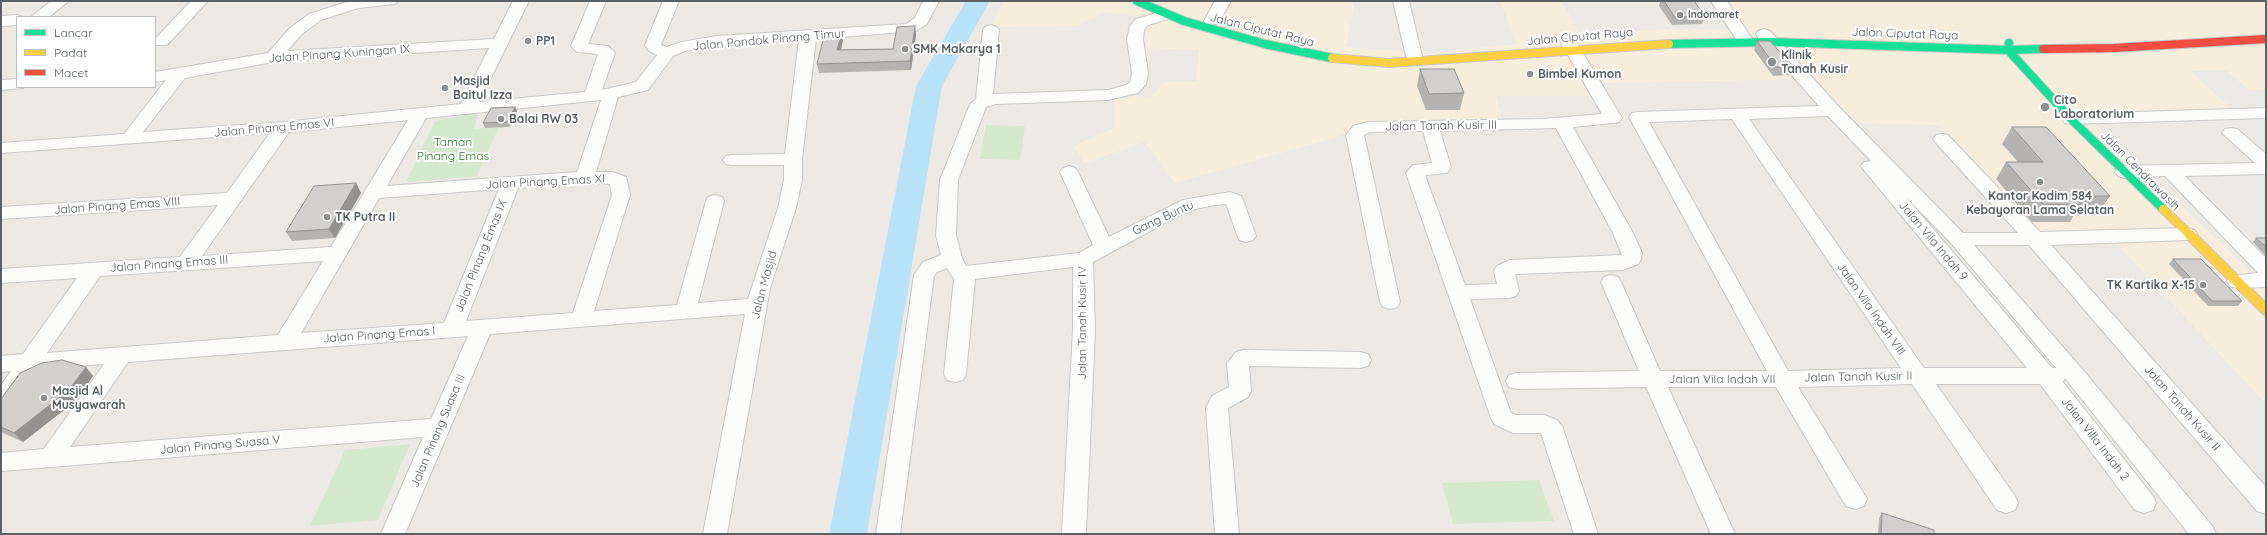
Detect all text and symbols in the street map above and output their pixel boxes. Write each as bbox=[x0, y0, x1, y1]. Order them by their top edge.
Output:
place label: Indomaret bbox=[1688, 9, 1739, 21]
street label: Jalan Ciputat Raya bbox=[1208, 10, 1316, 50]
marker: Indomaret bbox=[1675, 10, 1685, 20]
legend bbox=[16, 16, 156, 88]
text: Lancar bbox=[54, 25, 93, 40]
street label: Jalan Ciputat Raya bbox=[1526, 25, 1634, 49]
street label: Jalan Ciputat Raya bbox=[1851, 25, 1959, 43]
street label: Jalan Pondok Pinang Timur bbox=[692, 26, 846, 54]
place label: PP1 bbox=[536, 34, 555, 48]
marker: PP1 bbox=[523, 36, 533, 46]
street label: Jalan Pinang Kuningan IX bbox=[267, 42, 411, 66]
place label: SMK Makarya 1 bbox=[913, 42, 1001, 56]
marker: SMK Makarya 1 bbox=[900, 44, 910, 54]
text: Padat bbox=[54, 45, 87, 60]
place label: Klinik Tanah Kusir bbox=[1781, 48, 1849, 76]
marker: Klinik Tanah Kusir bbox=[1766, 56, 1778, 68]
text: Macet bbox=[54, 65, 88, 80]
place label: Bimbel Kumon bbox=[1538, 67, 1621, 81]
marker: Bimbel Kumon bbox=[1525, 69, 1535, 79]
place label: Masjid Baitul Izza bbox=[453, 74, 512, 102]
marker: Masjid Baitul Izza bbox=[440, 83, 450, 93]
place label: Cito Laboratorium bbox=[2054, 93, 2134, 121]
marker: Cito Laboratorium bbox=[2039, 101, 2051, 113]
place label: Balai RW 03 bbox=[509, 112, 578, 126]
marker: Balai RW 03 bbox=[496, 114, 506, 124]
street label: Jalan Pinang Emas VI bbox=[213, 116, 335, 140]
street label: Jalan Tanah Kusir III bbox=[1385, 118, 1497, 134]
street label: Jalan Cendrawasih bbox=[2097, 128, 2183, 214]
park label: Taman Pinang Emas bbox=[417, 135, 489, 163]
street label: Jalan Pinang Emas XI bbox=[485, 172, 605, 192]
marker: Kantor Kodim 584 Kebayoran Lama Selatan bbox=[2035, 177, 2045, 187]
place label: Kantor Kodim 584 Kebayoran Lama Selatan bbox=[1966, 189, 2114, 217]
street label: Jalan Pinang Emas VIII bbox=[53, 194, 181, 218]
street label: Jalan Pinang Emas IX bbox=[452, 198, 510, 314]
street label: Gang Buntu bbox=[1130, 198, 1196, 238]
street label: Jalan Vila Indah 9 bbox=[1896, 198, 1970, 284]
place label: TK Putra II bbox=[335, 210, 395, 224]
marker: TK Putra II bbox=[322, 212, 332, 222]
street label: Jalan Masjid bbox=[748, 249, 780, 321]
street label: Jalan Pinang Emas III bbox=[109, 253, 229, 275]
street label: Jalan Vila Indah VIII bbox=[1834, 260, 1908, 358]
street label: Jalan Tanah Kusir IV bbox=[1075, 266, 1089, 380]
place label: TK Kartika X-15 bbox=[2107, 278, 2195, 292]
marker: TK Kartika X-15 bbox=[2198, 280, 2208, 290]
street label: Jalan Pinang Emas I bbox=[322, 324, 436, 346]
street label: Jalan Tanah Kusir II bbox=[2141, 362, 2223, 454]
street label: Jalan Tanah Kusir II bbox=[1803, 369, 1913, 385]
street label: Jalan Pinang Suasa III bbox=[408, 372, 468, 490]
street label: Jalan Vila Indah VII bbox=[1669, 372, 1775, 386]
place label: Masjid Al Musyawarah bbox=[52, 384, 126, 412]
marker: Masjid Al Musyawarah bbox=[39, 393, 49, 403]
street label: Jalan Villa Indah 2 bbox=[2058, 394, 2132, 484]
street label: Jalan Pinang Suasa V bbox=[159, 433, 281, 457]

